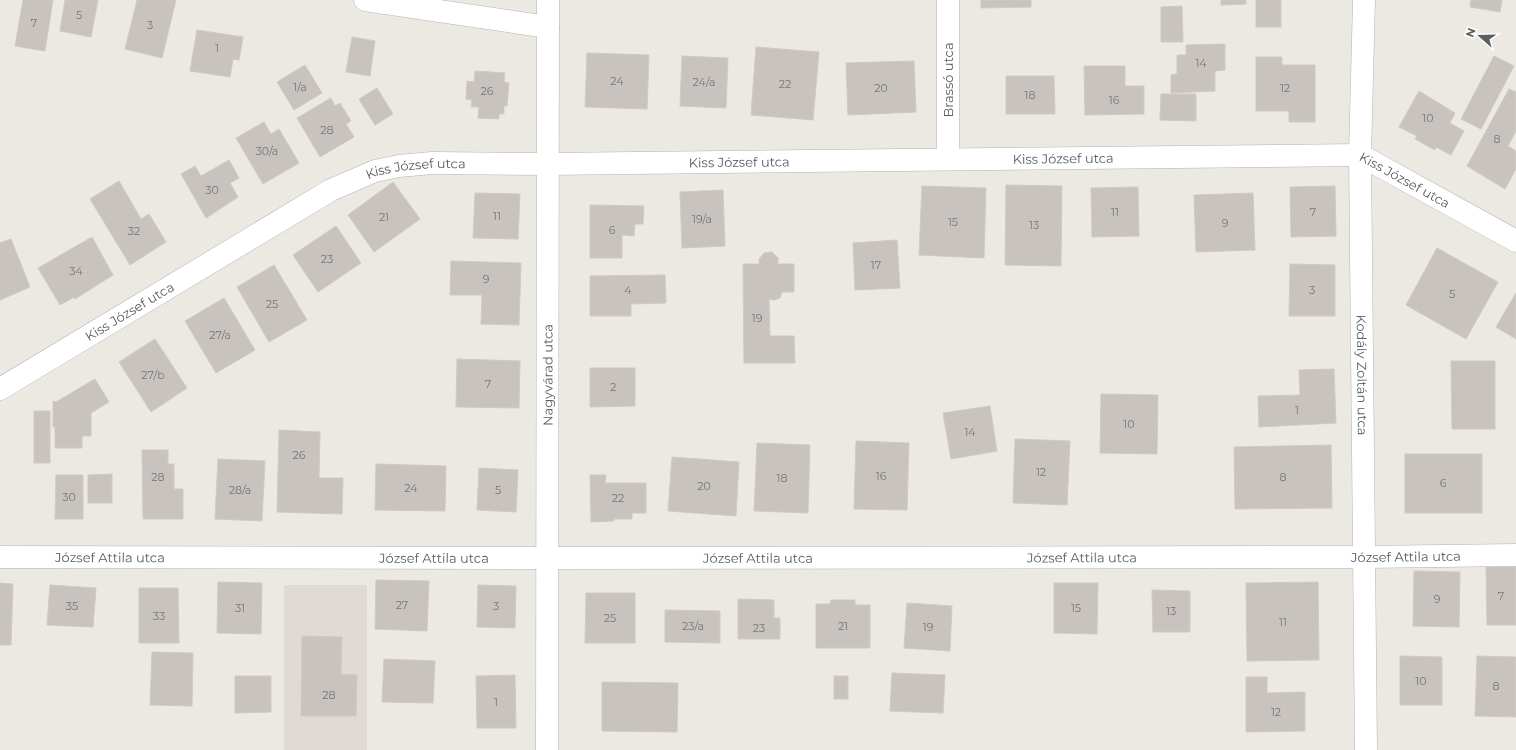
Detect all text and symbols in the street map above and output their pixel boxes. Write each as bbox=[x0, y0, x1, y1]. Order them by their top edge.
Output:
house number: 5 bbox=[76, 8, 82, 22]
house number: 7 bbox=[31, 16, 37, 30]
north arrow bbox=[1460, 16, 1500, 56]
house number: 3 bbox=[147, 18, 153, 32]
text: N bbox=[1463, 26, 1479, 39]
house number: 1 bbox=[215, 41, 219, 55]
street label: Brassó utca bbox=[940, 42, 956, 118]
house number: 14 bbox=[1195, 56, 1207, 70]
house number: 24 bbox=[610, 74, 624, 88]
house number: 24/a bbox=[692, 75, 716, 89]
house number: 22 bbox=[779, 77, 791, 91]
house number: 1/a bbox=[293, 80, 307, 94]
house number: 20 bbox=[874, 81, 888, 95]
house number: 12 bbox=[1280, 81, 1290, 95]
house number: 26 bbox=[481, 84, 494, 98]
house number: 18 bbox=[1025, 88, 1036, 102]
house number: 16 bbox=[1109, 93, 1120, 107]
house number: 10 bbox=[1422, 111, 1434, 125]
house number: 28 bbox=[320, 123, 334, 137]
house number: 8 bbox=[1493, 132, 1501, 146]
house number: 30/a bbox=[256, 144, 278, 158]
street label: Kiss József utca bbox=[1357, 148, 1453, 211]
street label: Kiss József utca bbox=[1013, 150, 1114, 167]
street label: Kiss József utca bbox=[689, 153, 790, 170]
street label: Kiss József utca bbox=[363, 155, 466, 182]
house number: 30 bbox=[205, 183, 219, 197]
house number: 11 bbox=[1111, 205, 1119, 219]
house number: 7 bbox=[1310, 205, 1316, 219]
house number: 11 bbox=[493, 209, 501, 223]
house number: 21 bbox=[379, 210, 389, 224]
house number: 19/a bbox=[692, 212, 712, 226]
house number: 15 bbox=[948, 215, 958, 229]
house number: 9 bbox=[1222, 216, 1229, 230]
house number: 13 bbox=[1029, 218, 1039, 232]
house number: 6 bbox=[609, 223, 616, 237]
house number: 32 bbox=[128, 224, 140, 238]
house number: 23 bbox=[321, 252, 333, 266]
house number: 17 bbox=[871, 258, 881, 272]
house number: 34 bbox=[69, 264, 83, 278]
house number: 9 bbox=[483, 272, 490, 286]
street label: Kiss József utca bbox=[82, 278, 177, 344]
house number: 4 bbox=[624, 283, 632, 297]
house number: 3 bbox=[1309, 283, 1315, 297]
house number: 5 bbox=[1449, 287, 1455, 301]
house number: 25 bbox=[266, 297, 278, 311]
house number: 19 bbox=[752, 311, 763, 325]
street label: Kodály Zoltán utca bbox=[1354, 314, 1371, 436]
street label: Nagyvárad utca bbox=[539, 324, 556, 426]
house number: 27/a bbox=[209, 328, 231, 342]
house number: 27/b bbox=[141, 368, 165, 382]
house number: 7 bbox=[485, 377, 491, 391]
house number: 2 bbox=[610, 380, 616, 394]
house number: 1 bbox=[1295, 403, 1299, 417]
house number: 10 bbox=[1123, 417, 1135, 431]
house number: 14 bbox=[964, 425, 976, 439]
house number: 26 bbox=[293, 448, 306, 462]
house number: 12 bbox=[1036, 465, 1046, 479]
house number: 16 bbox=[876, 469, 887, 483]
house number: 28 bbox=[151, 470, 165, 484]
house number: 8 bbox=[1279, 470, 1287, 484]
house number: 18 bbox=[777, 471, 788, 485]
house number: 6 bbox=[1440, 476, 1447, 490]
house number: 20 bbox=[697, 479, 711, 493]
house number: 24 bbox=[404, 481, 418, 495]
house number: 28/a bbox=[229, 483, 251, 497]
house number: 5 bbox=[495, 483, 501, 497]
house number: 30 bbox=[62, 490, 76, 504]
house number: 22 bbox=[612, 491, 624, 505]
street label: József Attila utca bbox=[1350, 548, 1461, 565]
street label: József Attila utca bbox=[54, 549, 165, 565]
street label: József Attila utca bbox=[1026, 549, 1137, 565]
street label: József Attila utca bbox=[378, 550, 489, 566]
street label: József Attila utca bbox=[702, 550, 813, 566]
house number: 7 bbox=[1498, 589, 1504, 603]
house number: 9 bbox=[1434, 592, 1441, 606]
house number: 27 bbox=[396, 598, 408, 612]
house number: 35 bbox=[66, 599, 78, 613]
house number: 3 bbox=[493, 599, 499, 613]
house number: 31 bbox=[235, 601, 245, 615]
house number: 15 bbox=[1071, 601, 1081, 615]
house number: 13 bbox=[1166, 604, 1176, 618]
house number: 33 bbox=[153, 609, 165, 623]
house number: 25 bbox=[604, 611, 616, 625]
house number: 11 bbox=[1279, 615, 1287, 629]
house number: 23/a bbox=[682, 619, 704, 633]
house number: 21 bbox=[838, 619, 848, 633]
house number: 19 bbox=[923, 620, 934, 634]
house number: 23 bbox=[753, 621, 765, 635]
house number: 10 bbox=[1415, 674, 1427, 688]
house number: 8 bbox=[1492, 679, 1500, 693]
house number: 28 bbox=[322, 688, 336, 702]
house number: 1 bbox=[494, 695, 498, 709]
house number: 12 bbox=[1271, 705, 1281, 719]

